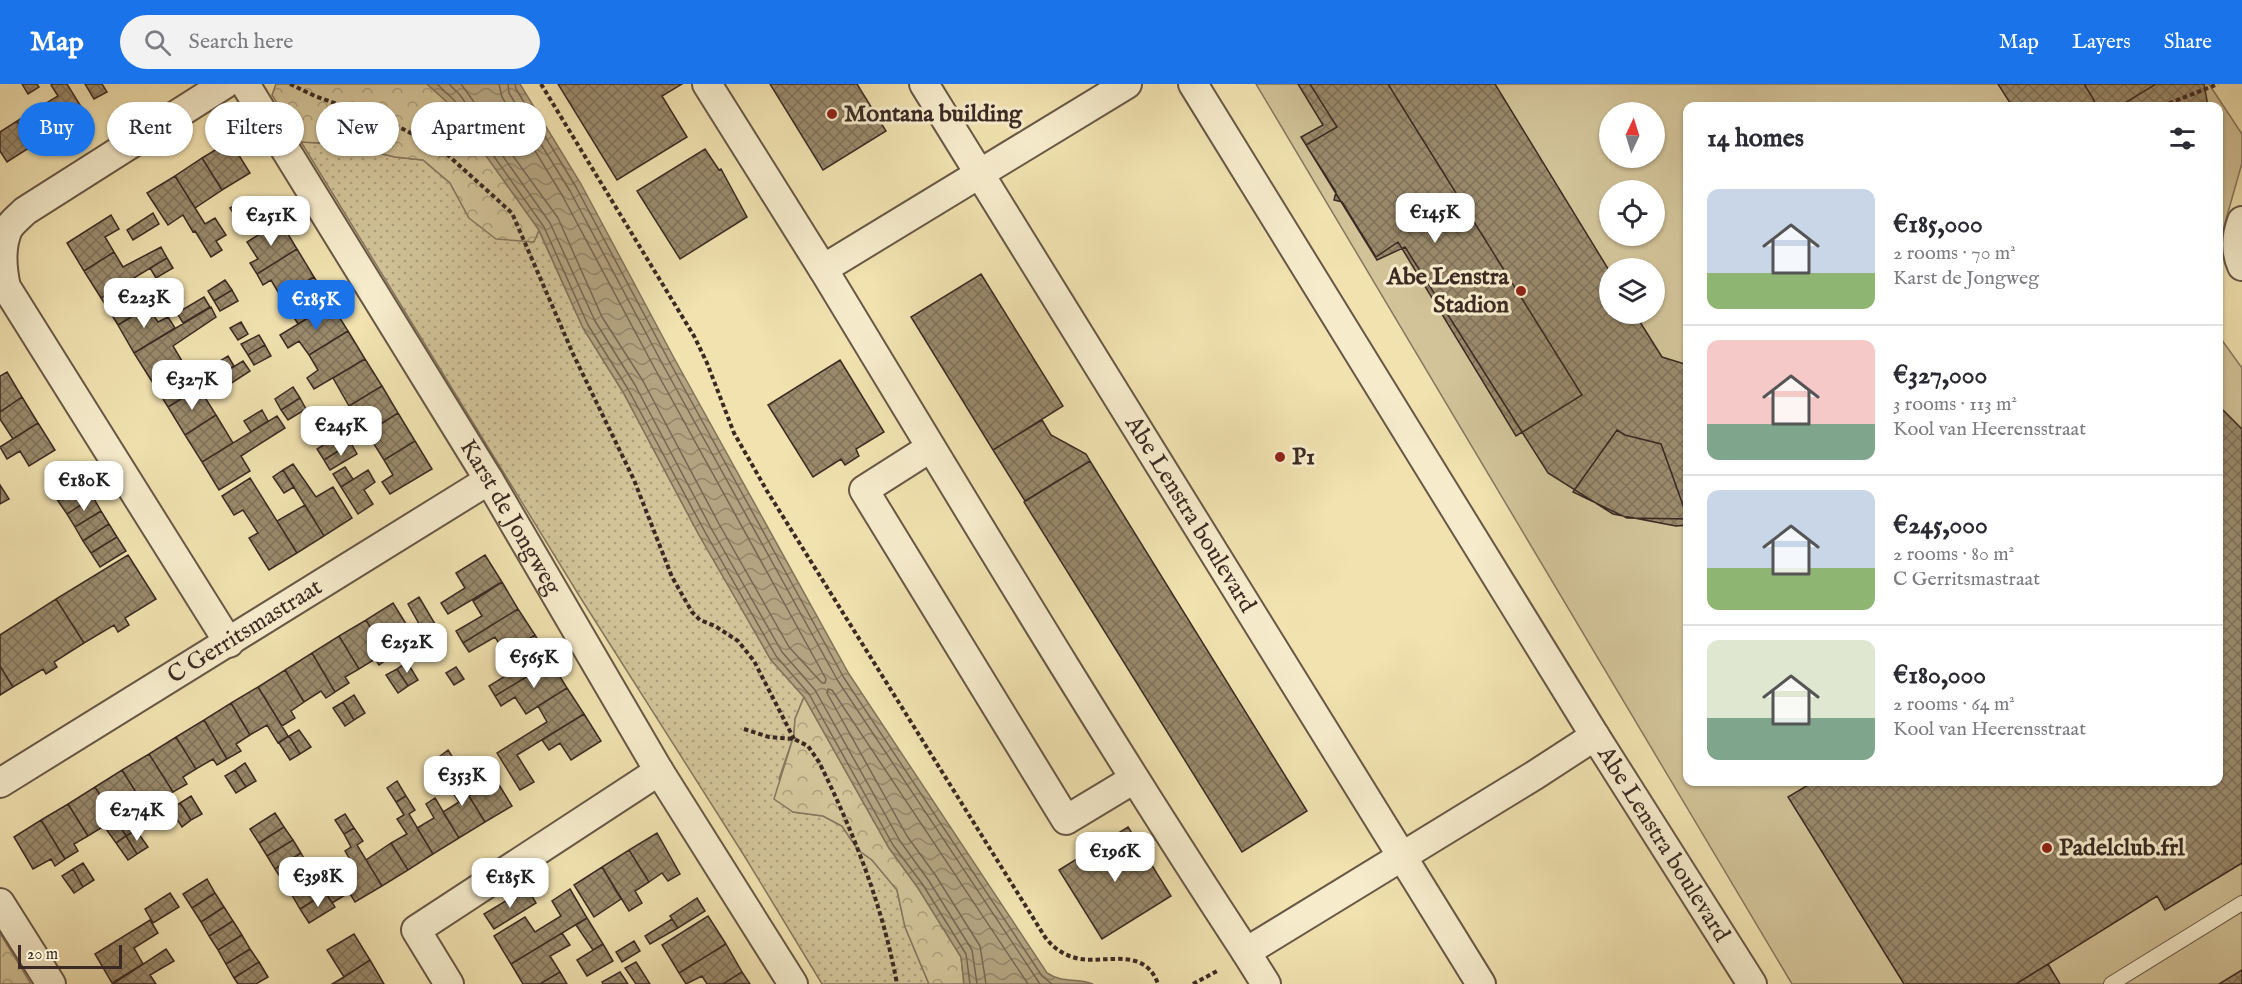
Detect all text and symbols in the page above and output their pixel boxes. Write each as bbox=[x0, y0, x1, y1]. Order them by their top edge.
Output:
search box bbox=[120, 15, 540, 69]
text: Map bbox=[30, 25, 84, 60]
icon: search bbox=[141, 26, 174, 59]
text: Search here bbox=[189, 28, 293, 56]
text: Map bbox=[1999, 29, 2039, 56]
text: Layers bbox=[2072, 29, 2131, 56]
text: Share bbox=[2164, 29, 2212, 56]
place label: Montana building bbox=[844, 99, 1023, 130]
chip: Buy bbox=[18, 102, 95, 156]
chip: Rent bbox=[107, 102, 193, 156]
chip: Filters bbox=[205, 102, 304, 156]
chip: New bbox=[316, 102, 399, 156]
chip: Apartment bbox=[411, 102, 546, 156]
north arrow bbox=[1599, 102, 1665, 168]
map controls bbox=[1599, 102, 1665, 324]
marker: Montana building bbox=[825, 107, 839, 121]
text: 14 homes bbox=[1707, 122, 1804, 155]
icon: filters bbox=[2166, 122, 2199, 155]
button: locate bbox=[1599, 180, 1665, 246]
pin: €145K bbox=[1393, 193, 1477, 244]
pin: €251K bbox=[229, 196, 313, 247]
text: €145K bbox=[1410, 200, 1460, 225]
text: €251K bbox=[246, 203, 296, 228]
text: €185,000 bbox=[1893, 208, 1983, 241]
icon: home bbox=[1755, 213, 1827, 285]
text: 2 rooms · 70 m² bbox=[1893, 241, 2016, 266]
button: layers bbox=[1599, 258, 1665, 324]
place label: Abe Lenstra Stadion bbox=[1386, 262, 1510, 321]
text: Karst de Jongweg bbox=[1893, 266, 2039, 291]
pin: €223K bbox=[102, 278, 186, 329]
pin: €185K bbox=[274, 280, 358, 331]
marker: Abe Lenstra Stadion bbox=[1514, 284, 1528, 298]
text: €223K bbox=[118, 285, 170, 310]
text: €185K bbox=[292, 287, 340, 312]
text: €327,000 bbox=[1893, 359, 1987, 392]
pin: €327K bbox=[150, 360, 234, 411]
icon: home bbox=[1755, 364, 1827, 436]
text: €327K bbox=[166, 367, 218, 392]
text: 3 rooms · 113 m² bbox=[1893, 392, 2017, 417]
pin: €245K bbox=[299, 406, 383, 457]
street label: Abe Lenstra boulevard bbox=[1117, 409, 1263, 619]
text: €245K bbox=[315, 413, 367, 438]
text: Kool van Heerensstraat bbox=[1893, 417, 2086, 442]
street label: Karst de Jongweg bbox=[452, 434, 569, 601]
place label: P1 bbox=[1292, 442, 1315, 473]
marker: P1 bbox=[1273, 450, 1287, 464]
pin: €180K bbox=[42, 461, 126, 512]
text: €180K bbox=[58, 468, 110, 493]
text: €245,000 bbox=[1893, 509, 1988, 542]
icon: home bbox=[1755, 514, 1827, 586]
text: 2 rooms · 80 m² bbox=[1893, 542, 2014, 567]
text: C Gerritsmastraat bbox=[1893, 567, 2040, 592]
street label: C Gerritsmastraat bbox=[162, 572, 328, 691]
pin: €252K bbox=[365, 623, 449, 674]
text: €252K bbox=[381, 630, 433, 655]
pin: €565K bbox=[492, 638, 576, 689]
text: €565K bbox=[509, 645, 559, 670]
text: €180,000 bbox=[1893, 659, 1986, 692]
icon: home bbox=[1755, 664, 1827, 736]
text: 2 rooms · 64 m² bbox=[1893, 692, 2015, 717]
text: Kool van Heerensstraat bbox=[1893, 717, 2086, 742]
street label: Abe Lenstra boulevard bbox=[1589, 740, 1737, 948]
pin: €353K bbox=[420, 756, 504, 807]
text: €353K bbox=[438, 763, 486, 788]
pin: €274K bbox=[95, 791, 179, 842]
text: €274K bbox=[110, 798, 164, 823]
pin: €196K bbox=[1073, 832, 1157, 883]
place label: Padelclub.frl bbox=[2059, 833, 2185, 864]
text: €196K bbox=[1090, 839, 1140, 864]
marker: Padelclub.frl bbox=[2040, 841, 2054, 855]
pin: €398K bbox=[276, 857, 360, 908]
pin: €185K bbox=[468, 858, 552, 909]
text: €398K bbox=[293, 864, 343, 889]
text: €185K bbox=[486, 865, 534, 890]
scale bar bbox=[18, 942, 122, 970]
text: 20 m bbox=[27, 945, 58, 965]

